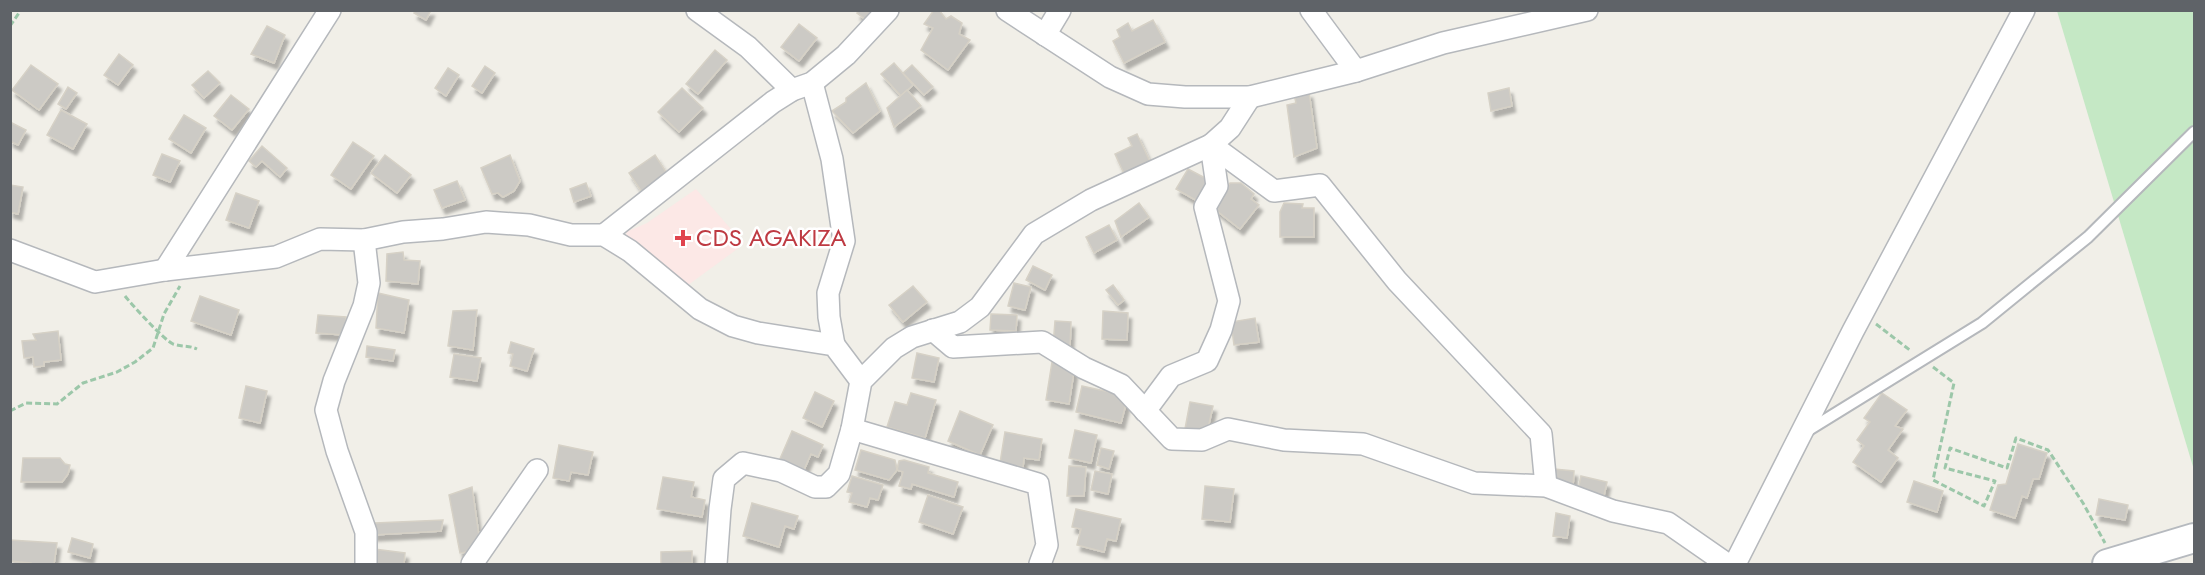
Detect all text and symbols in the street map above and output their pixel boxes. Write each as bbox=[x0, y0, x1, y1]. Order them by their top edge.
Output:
place label: CDS AGAKIZA bbox=[696, 220, 846, 255]
marker: CDS AGAKIZA bbox=[674, 229, 692, 247]

